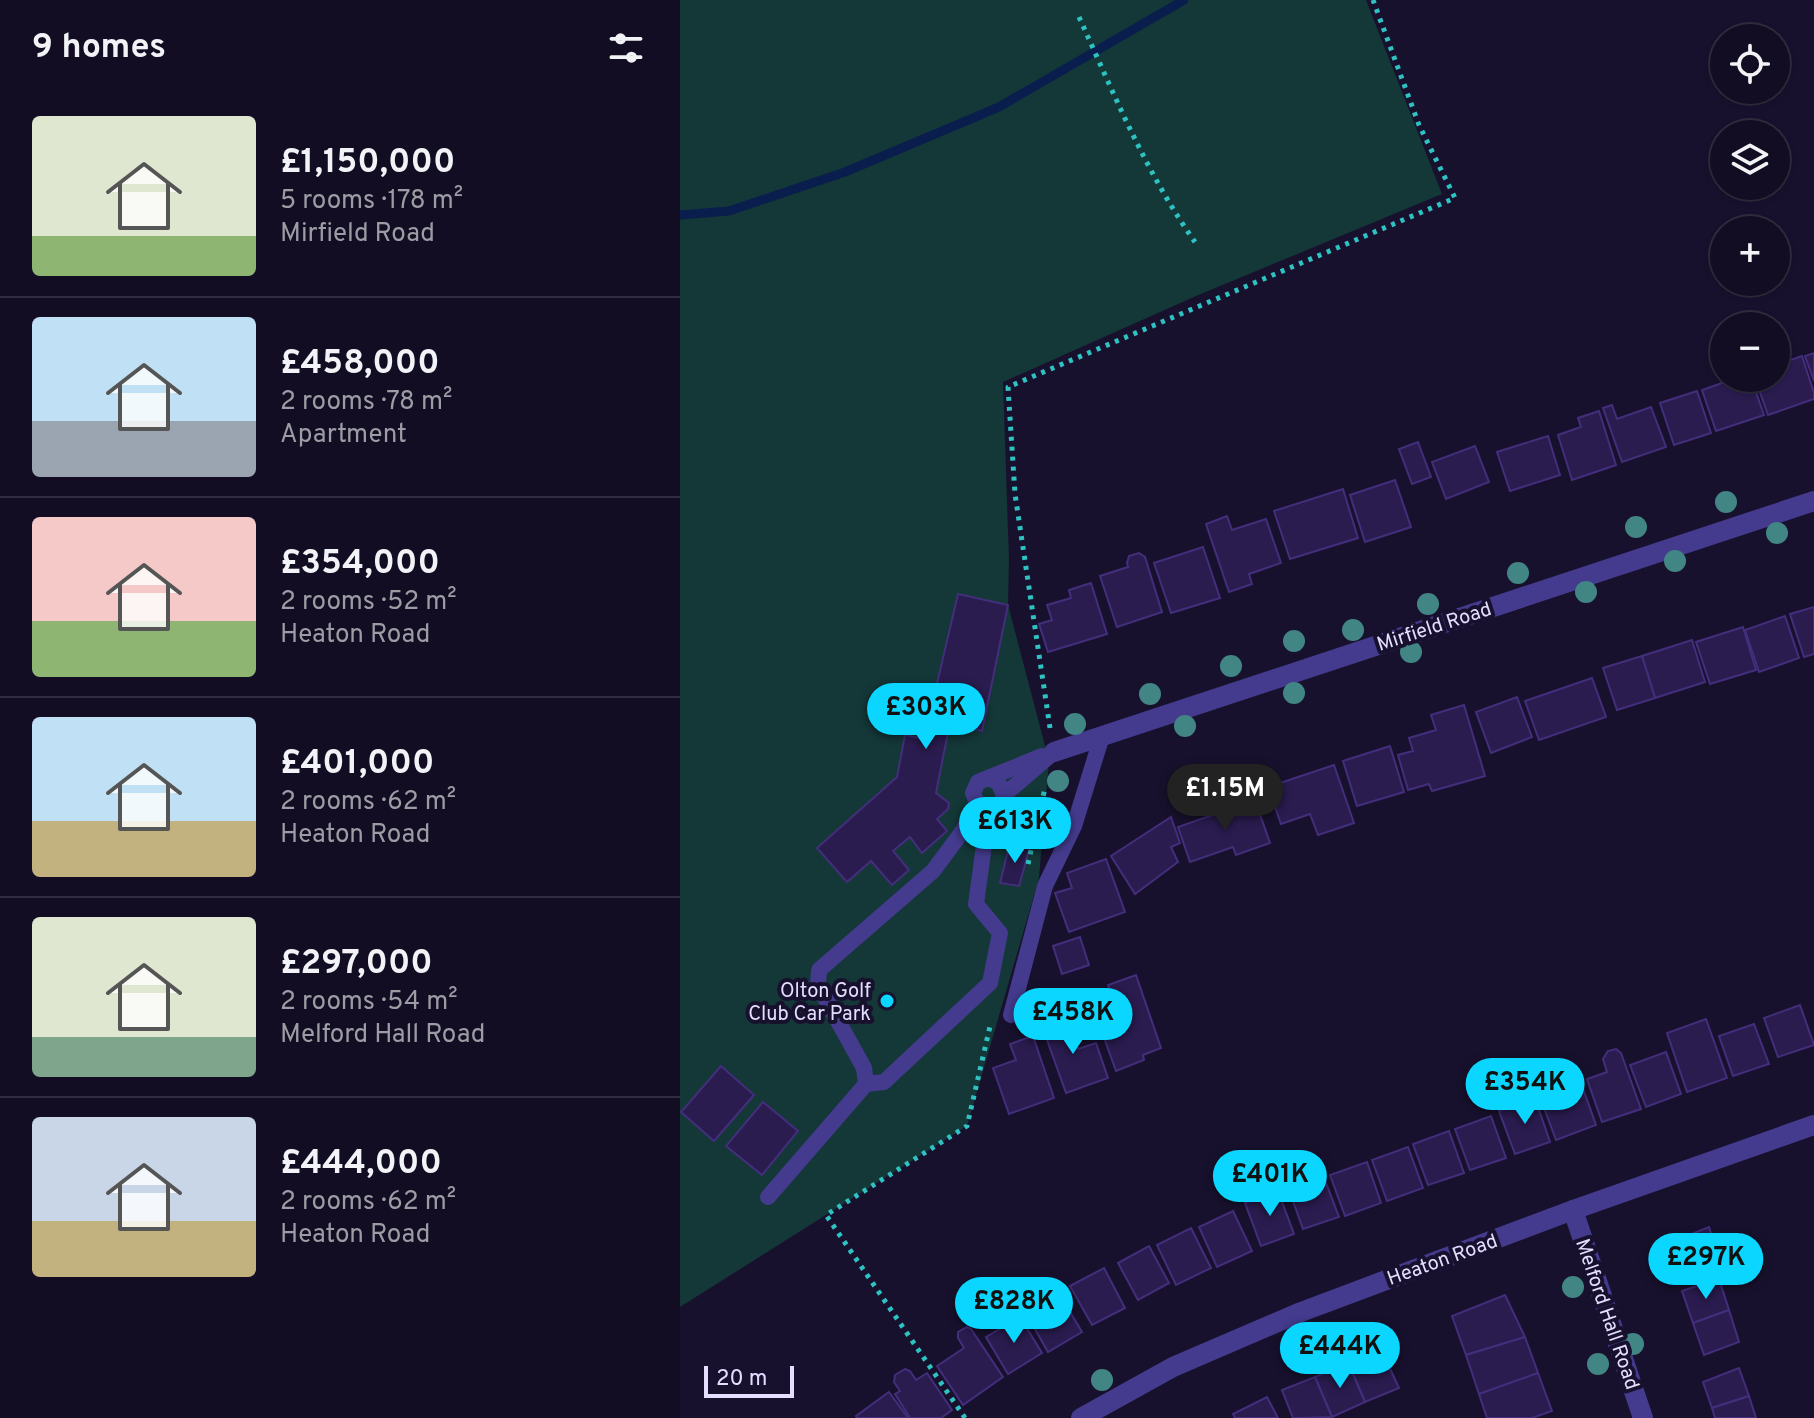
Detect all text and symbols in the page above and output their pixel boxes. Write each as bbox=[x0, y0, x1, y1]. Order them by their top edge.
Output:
map controls bbox=[1710, 24, 1790, 392]
button: locate bbox=[1710, 24, 1790, 104]
icon: filters bbox=[604, 26, 648, 70]
text: 9 homes bbox=[32, 27, 166, 70]
button: layers bbox=[1710, 120, 1790, 200]
text: £1,150,000 bbox=[280, 142, 455, 185]
icon: home bbox=[96, 148, 192, 244]
text: 5 rooms · 178 m² bbox=[280, 185, 463, 218]
button: + bbox=[1710, 216, 1790, 296]
text: Mirfield Road bbox=[280, 218, 435, 251]
button: − bbox=[1710, 312, 1790, 392]
text: £458,000 bbox=[280, 343, 440, 386]
icon: home bbox=[96, 349, 192, 445]
text: 2 rooms · 78 m² bbox=[280, 386, 452, 419]
text: Apartment bbox=[280, 419, 407, 452]
text: £354,000 bbox=[280, 543, 440, 586]
icon: home bbox=[96, 549, 192, 645]
text: 2 rooms · 52 m² bbox=[280, 586, 457, 619]
street label: Mirfield Road bbox=[1374, 597, 1495, 659]
text: Heaton Road bbox=[280, 619, 430, 652]
pin: £303K bbox=[870, 683, 982, 751]
text: £303K bbox=[885, 692, 967, 725]
text: £401,000 bbox=[280, 743, 434, 786]
icon: home bbox=[96, 749, 192, 845]
pin: £1.15M bbox=[1160, 764, 1290, 832]
text: £1.15M bbox=[1185, 773, 1265, 806]
text: 2 rooms · 62 m² bbox=[280, 786, 456, 819]
pin: £613K bbox=[959, 797, 1071, 865]
text: £613K bbox=[977, 806, 1053, 839]
text: Heaton Road bbox=[280, 819, 430, 852]
text: £297,000 bbox=[280, 943, 433, 986]
icon: home bbox=[96, 949, 192, 1045]
place label: Olton Golf Club Car Park bbox=[748, 979, 871, 1028]
text: 2 rooms · 54 m² bbox=[280, 986, 458, 1019]
pin: £458K bbox=[1017, 988, 1129, 1056]
marker: Olton Golf Club Car Park bbox=[878, 992, 896, 1010]
text: £458K bbox=[1032, 997, 1114, 1030]
text: Melford Hall Road bbox=[280, 1019, 485, 1052]
pin: £354K bbox=[1469, 1058, 1581, 1126]
text: £354K bbox=[1484, 1067, 1566, 1100]
text: £444,000 bbox=[280, 1143, 442, 1186]
icon: home bbox=[96, 1149, 192, 1245]
pin: £401K bbox=[1214, 1150, 1326, 1218]
text: £401K bbox=[1231, 1159, 1309, 1192]
text: 2 rooms · 62 m² bbox=[280, 1186, 456, 1219]
text: Heaton Road bbox=[280, 1219, 430, 1252]
street label: Heaton Road bbox=[1384, 1229, 1501, 1293]
pin: £297K bbox=[1650, 1233, 1762, 1301]
street label: Melford Hall Road bbox=[1568, 1236, 1644, 1394]
text: £297K bbox=[1666, 1242, 1746, 1275]
pin: £828K bbox=[958, 1277, 1070, 1345]
text: £828K bbox=[973, 1286, 1055, 1319]
pin: £444K bbox=[1284, 1322, 1396, 1390]
text: £444K bbox=[1298, 1331, 1382, 1364]
scale bar bbox=[704, 1362, 794, 1398]
text: 20 m bbox=[716, 1366, 767, 1393]

